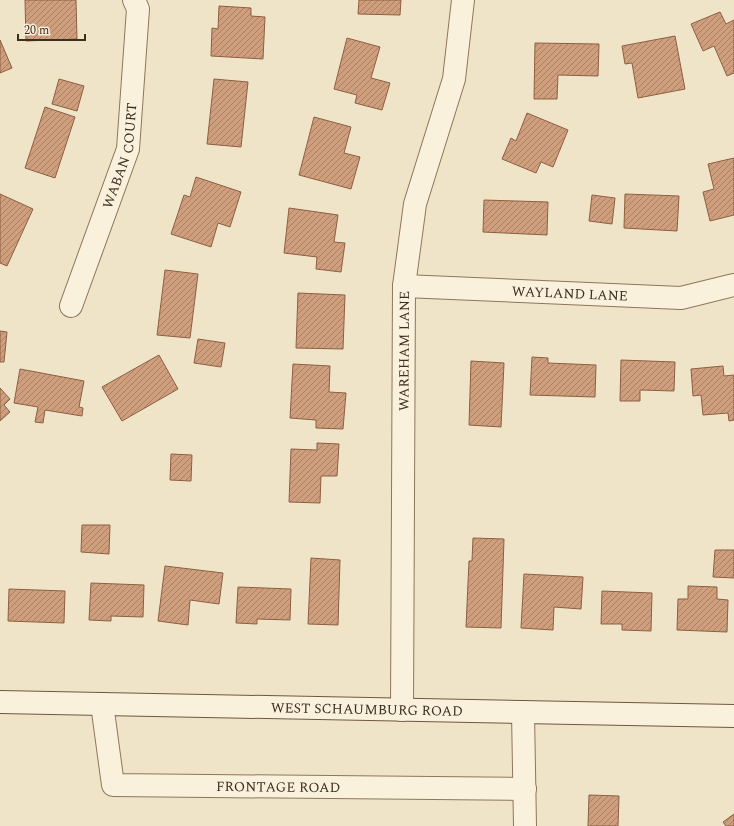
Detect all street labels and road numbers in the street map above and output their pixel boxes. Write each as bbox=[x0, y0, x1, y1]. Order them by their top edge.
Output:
street label: WABAN COURT bbox=[97, 102, 142, 211]
street label: WAYLAND LANE bbox=[511, 280, 628, 306]
street label: WAREHAM LANE bbox=[393, 291, 414, 411]
street label: WEST SCHAUMBURG ROAD bbox=[271, 697, 463, 721]
street label: FRONTAGE ROAD bbox=[216, 776, 341, 798]

